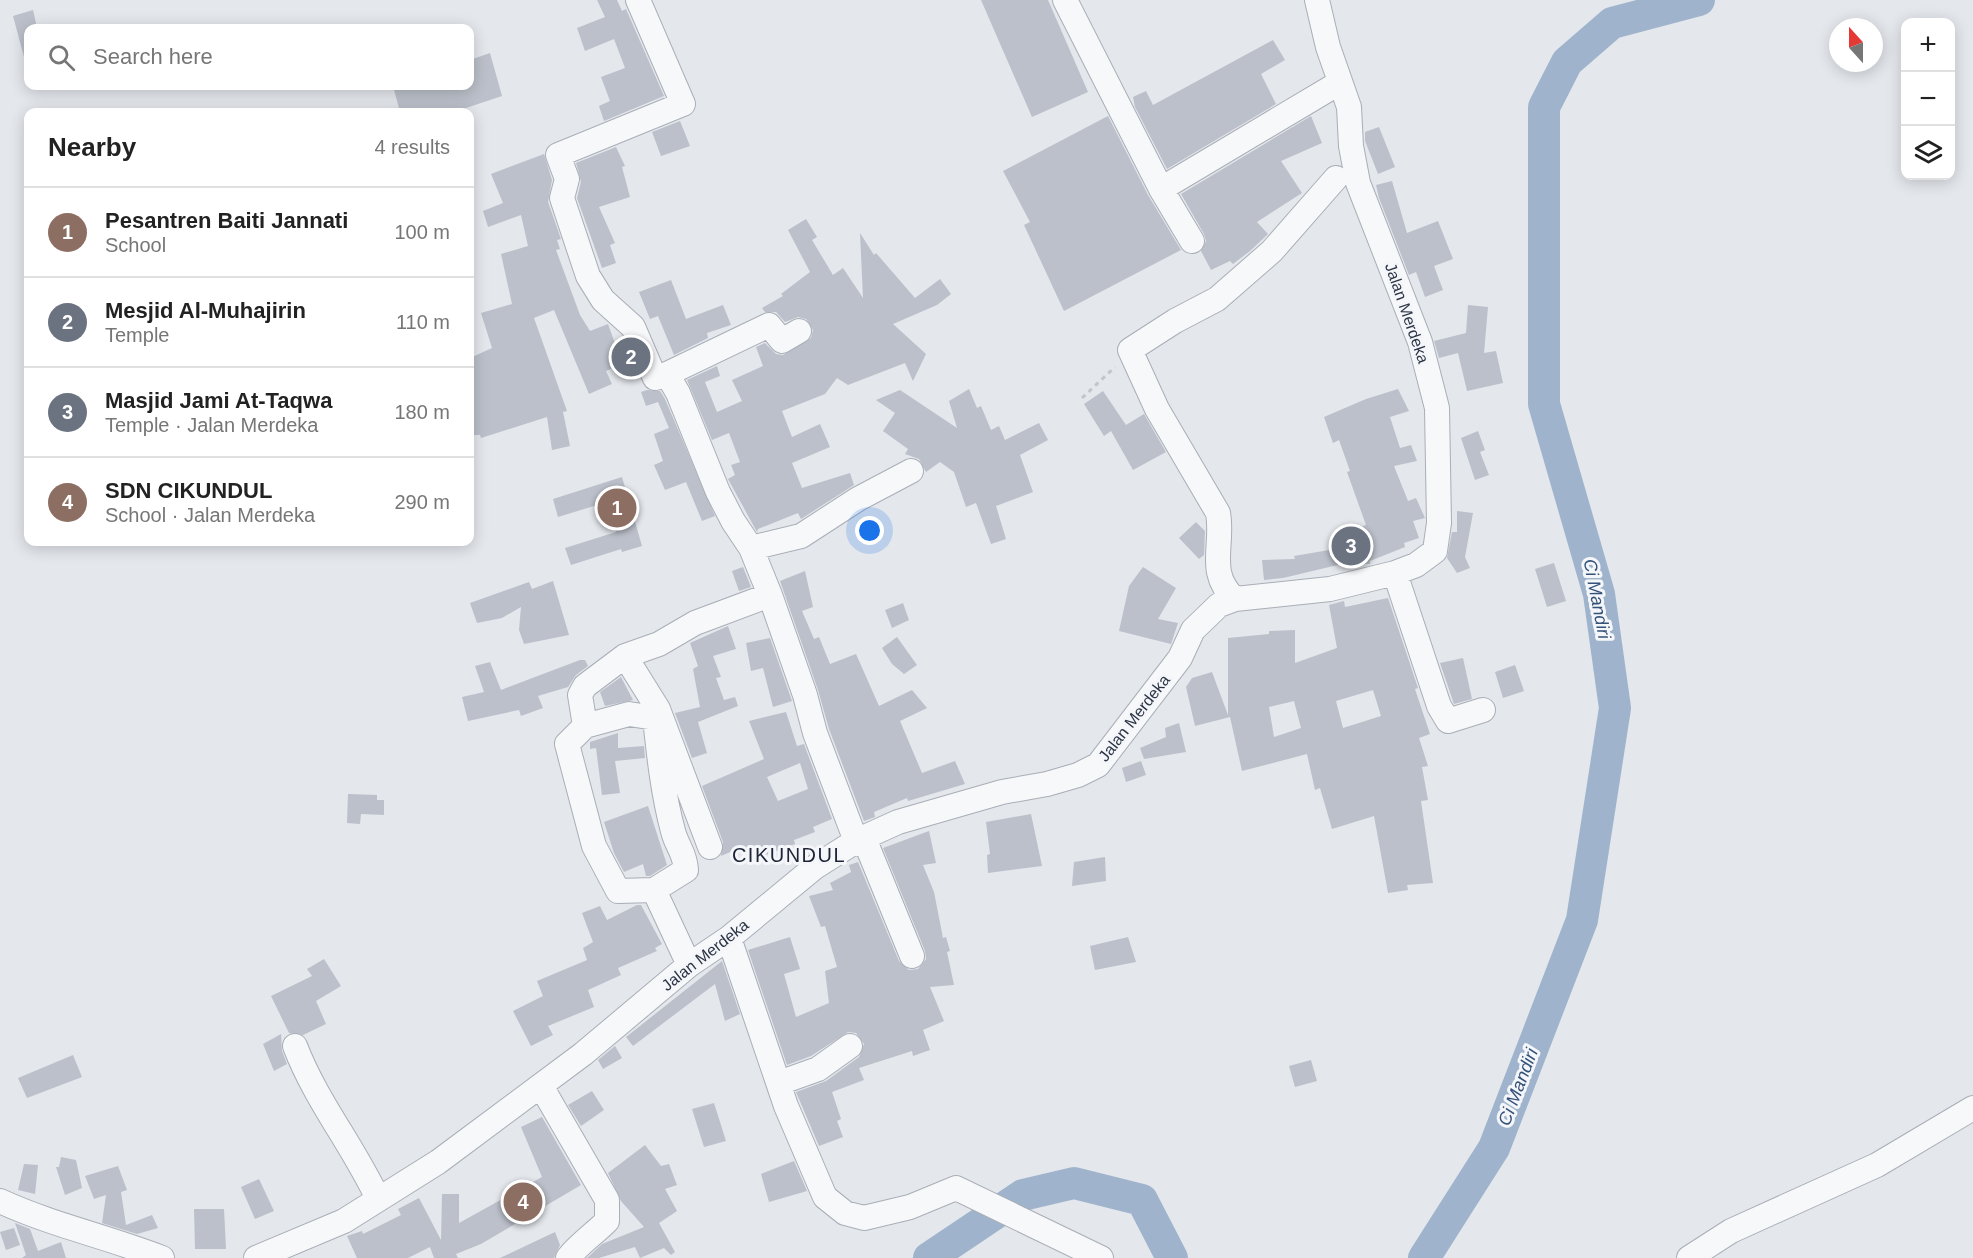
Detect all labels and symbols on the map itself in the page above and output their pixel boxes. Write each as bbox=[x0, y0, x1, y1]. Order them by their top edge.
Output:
north arrow bbox=[1829, 18, 1883, 72]
street label: Jalan Merdeka bbox=[1382, 261, 1432, 365]
pin: 2 bbox=[612, 334, 650, 380]
pin: 1 bbox=[598, 486, 636, 530]
your location bbox=[855, 516, 884, 545]
pin: 3 bbox=[1332, 524, 1370, 568]
water label: Ci Mandiri bbox=[1579, 557, 1615, 642]
street label: Jalan Merdeka bbox=[1095, 671, 1173, 765]
district label: CIKUNDUL bbox=[732, 844, 846, 866]
street label: Jalan Merdeka bbox=[658, 916, 752, 994]
water label: Ci Mandiri bbox=[1494, 1045, 1542, 1128]
pin: 4 bbox=[504, 1180, 542, 1224]

